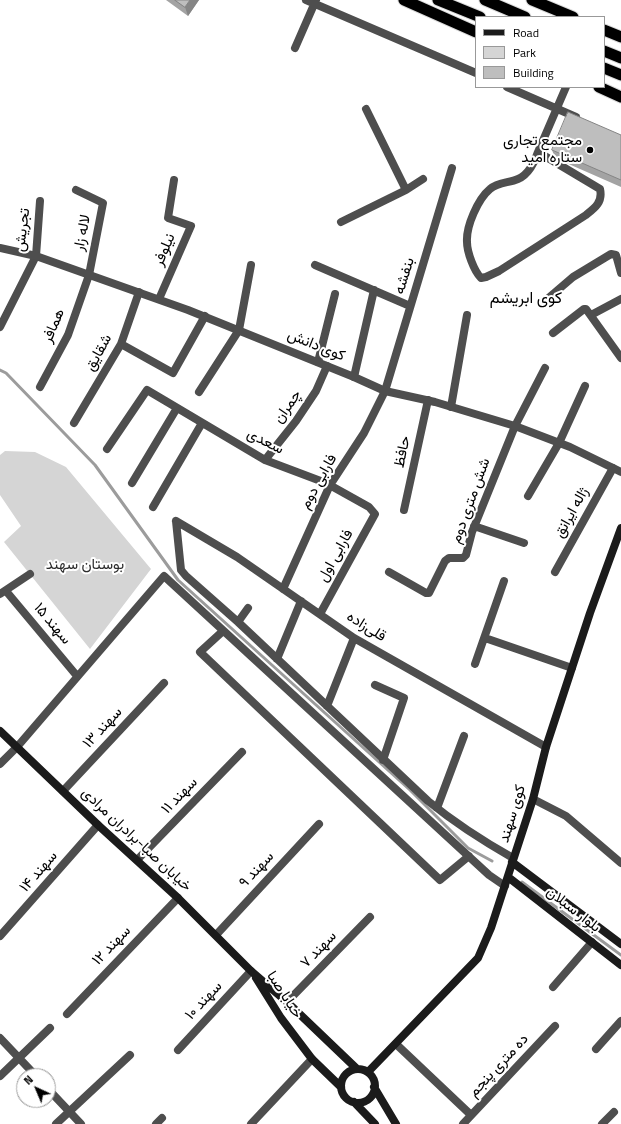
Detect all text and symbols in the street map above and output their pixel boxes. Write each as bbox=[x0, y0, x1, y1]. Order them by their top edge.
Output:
legend bbox=[475, 16, 605, 88]
text: Road bbox=[513, 23, 539, 42]
text: Park bbox=[513, 43, 536, 62]
text: Building bbox=[513, 63, 554, 82]
place label: مجتمع تجاری ستاره امید bbox=[503, 132, 582, 167]
marker: مجتمع تجاری ستاره امید bbox=[585, 145, 595, 155]
street label: تجریش bbox=[11, 207, 35, 253]
street label: لاله زار bbox=[71, 213, 95, 253]
street label: نیلوفر bbox=[150, 231, 180, 269]
street label: بنفشه bbox=[391, 255, 419, 297]
district label: کوی ابریشم bbox=[490, 289, 562, 309]
street label: همافر bbox=[39, 306, 69, 346]
street label: کوی دانش bbox=[284, 326, 348, 366]
street label: شقایق bbox=[82, 331, 116, 375]
street label: چمران bbox=[270, 387, 306, 427]
street label: سعدی bbox=[244, 425, 286, 459]
street label: حافظ bbox=[391, 434, 415, 470]
street label: فارابی دوم bbox=[297, 451, 341, 513]
street label: شش متری دوم bbox=[447, 456, 495, 546]
street label: ژاله ایرانق bbox=[551, 485, 593, 541]
street label: فارابی اول bbox=[314, 527, 358, 585]
park label: بوستان سهند bbox=[46, 556, 124, 574]
street label: سهند ۱۵ bbox=[29, 600, 75, 648]
street label: قلی‌زاده bbox=[343, 608, 389, 646]
street label: سهند ۱۳ bbox=[79, 704, 127, 752]
street label: سهند ۱۱ bbox=[158, 774, 202, 818]
street label: کوی سهند bbox=[496, 783, 530, 845]
street label: خیابان صبا-برادران مرادی bbox=[77, 784, 195, 896]
street label: سهند ۱۴ bbox=[16, 848, 62, 896]
street label: سهند ۹ bbox=[236, 848, 278, 892]
street label: بلوار سبلان bbox=[542, 883, 604, 937]
street label: سهند ۱۲ bbox=[89, 923, 135, 969]
street label: سهند ۷ bbox=[297, 928, 341, 972]
street label: خیابا صبا bbox=[262, 968, 306, 1022]
street label: سهند ۱۰ bbox=[182, 978, 226, 1024]
street label: ده متری پنجم bbox=[465, 1031, 533, 1101]
north arrow bbox=[16, 1068, 56, 1108]
text: N bbox=[20, 1072, 37, 1088]

